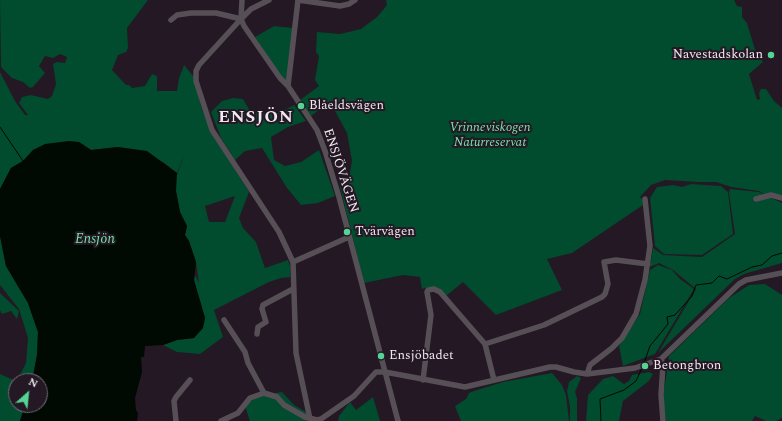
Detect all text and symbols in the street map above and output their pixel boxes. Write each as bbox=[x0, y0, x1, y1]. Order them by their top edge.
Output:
place label: Navestadskolan bbox=[673, 47, 763, 63]
marker: Navestadskolan bbox=[766, 50, 776, 60]
place label: Blåeldsvägen bbox=[309, 98, 384, 114]
marker: Blåeldsvägen bbox=[296, 101, 306, 111]
district label: ENSJÖN bbox=[218, 109, 294, 129]
park label: Vrinneviskogen Naturreservat bbox=[449, 120, 531, 151]
street label: ENSJÖVÄGEN bbox=[319, 127, 361, 215]
place label: Tvärvägen bbox=[355, 224, 415, 240]
marker: Tvärvägen bbox=[342, 227, 352, 237]
water label: Ensjön bbox=[75, 232, 115, 248]
place label: Ensjöbadet bbox=[389, 348, 454, 364]
marker: Ensjöbadet bbox=[376, 351, 386, 361]
place label: Betongbron bbox=[653, 358, 721, 374]
marker: Betongbron bbox=[640, 361, 650, 371]
north arrow bbox=[8, 373, 48, 413]
text: N bbox=[25, 373, 41, 392]

